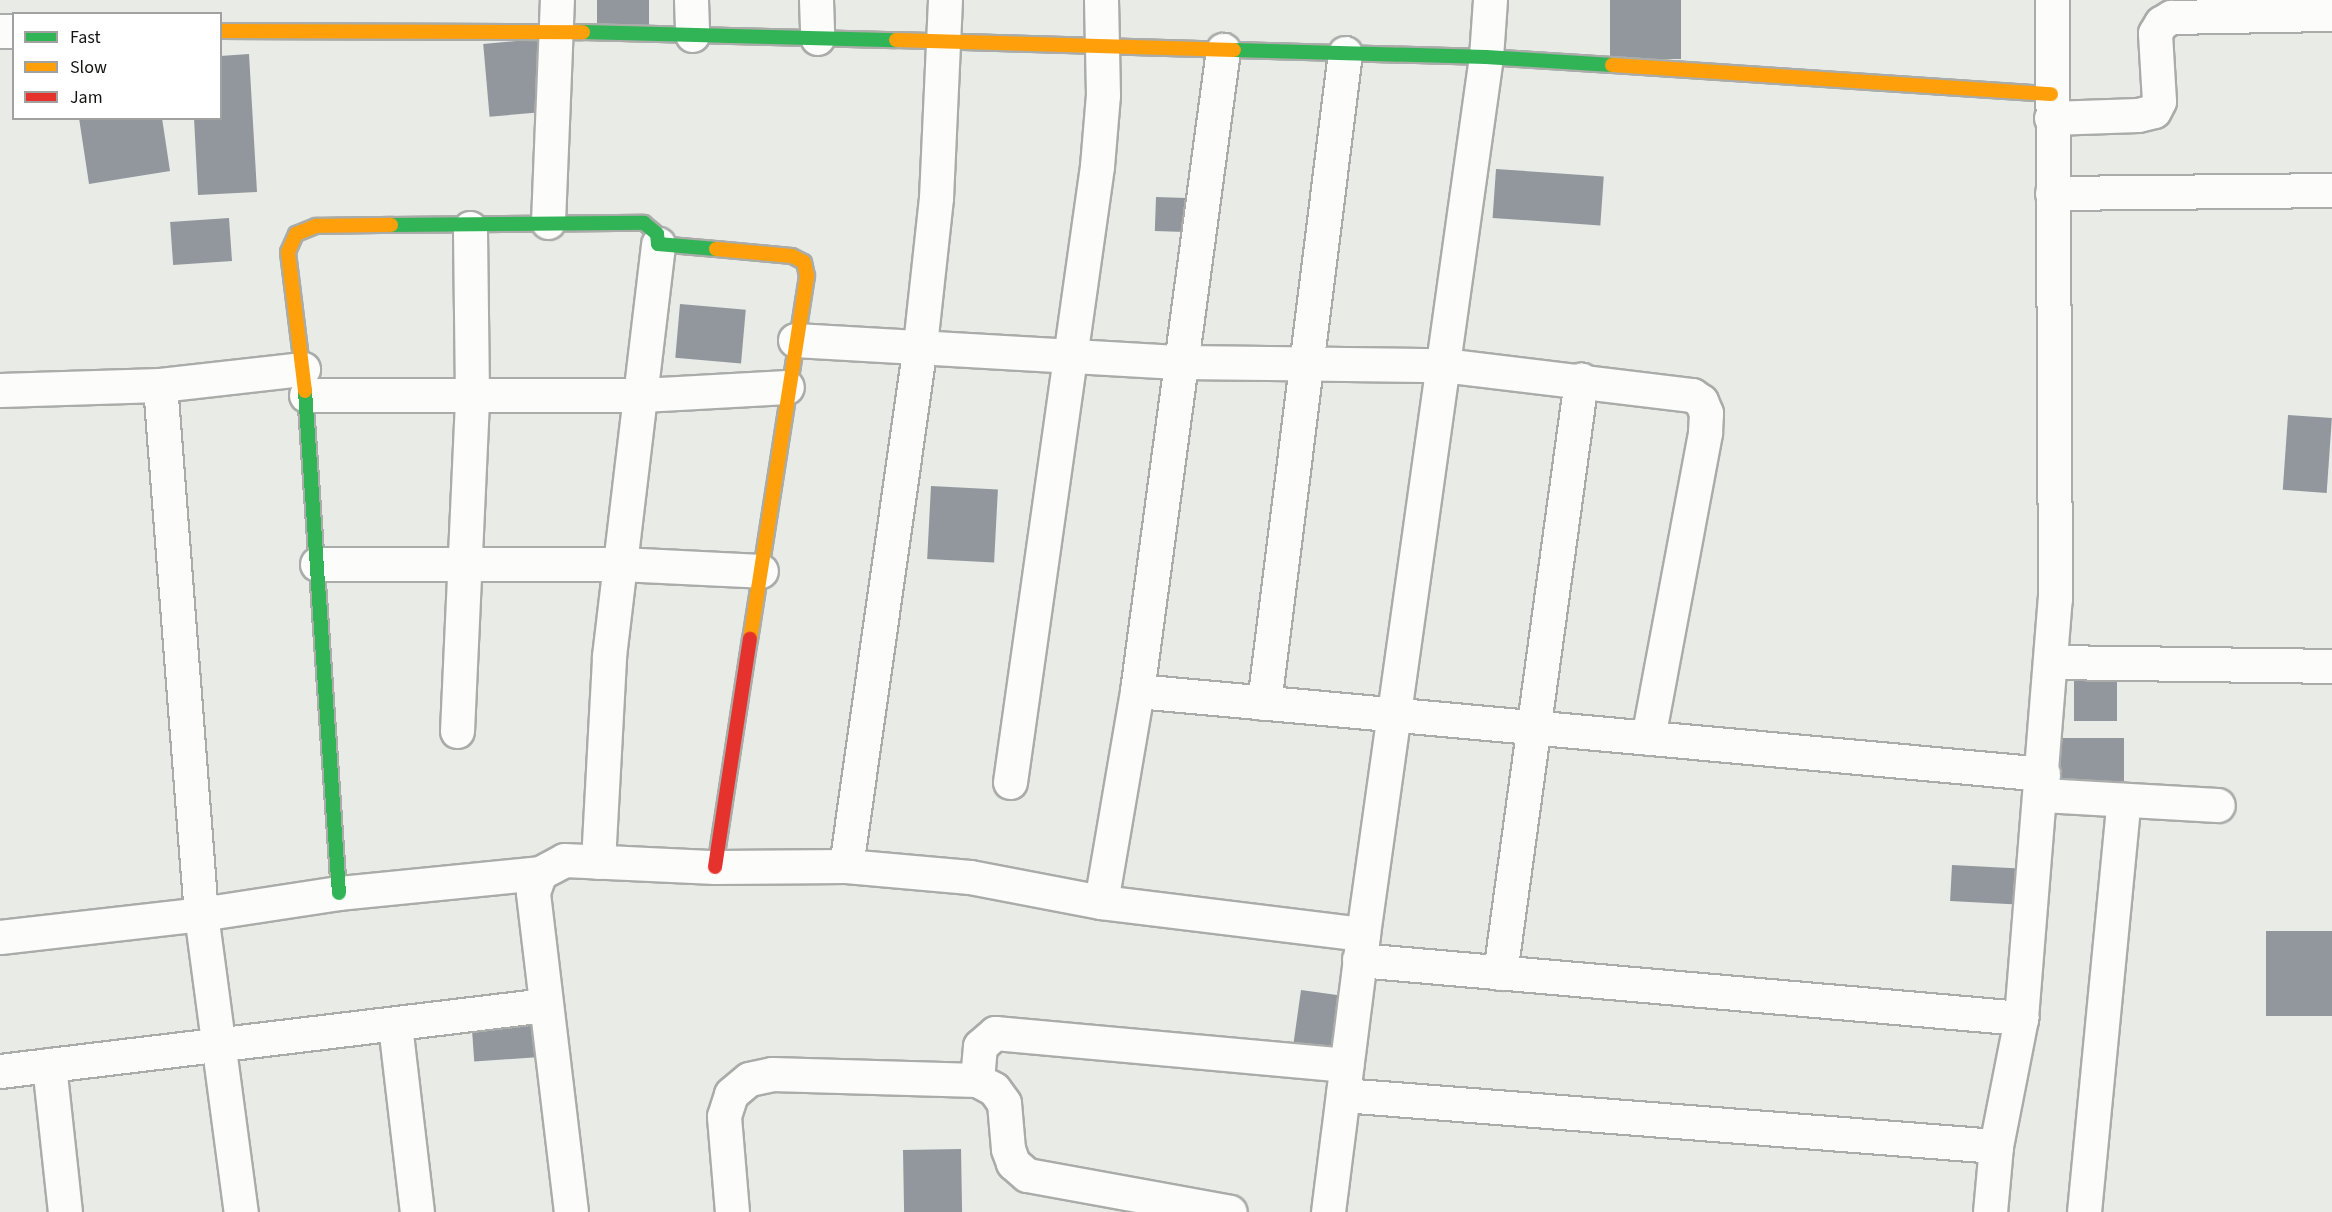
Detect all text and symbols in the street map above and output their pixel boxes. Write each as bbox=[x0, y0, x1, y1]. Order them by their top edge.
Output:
legend bbox=[12, 12, 222, 120]
text: Fast bbox=[70, 25, 101, 50]
text: Slow bbox=[70, 55, 107, 80]
text: Jam bbox=[70, 85, 103, 110]

